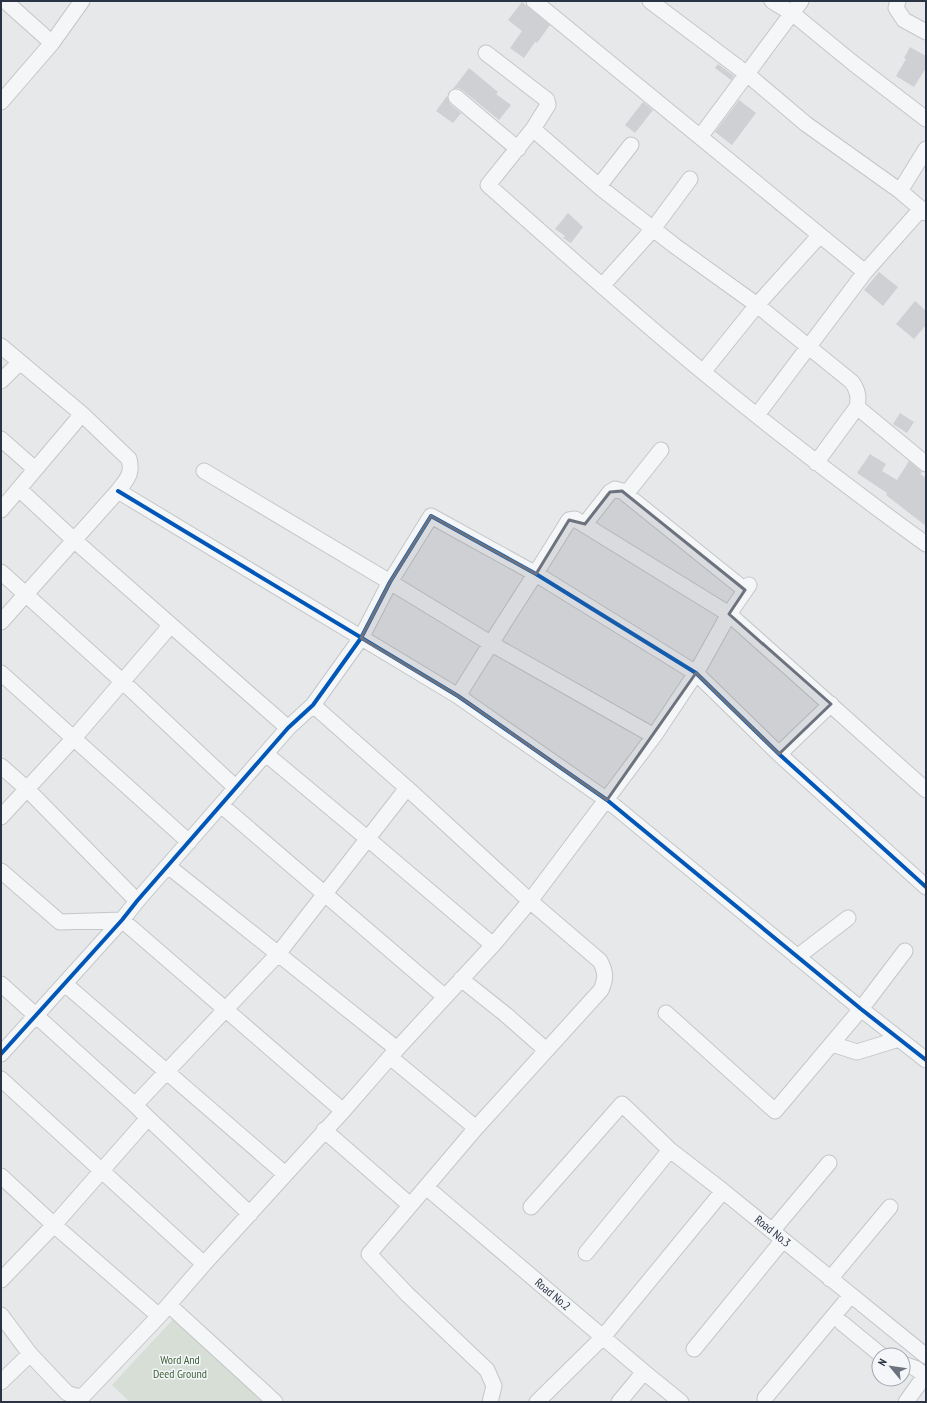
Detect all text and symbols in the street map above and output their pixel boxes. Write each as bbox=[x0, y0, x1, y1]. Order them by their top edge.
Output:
street label: Road No.3 bbox=[752, 1212, 794, 1250]
street label: Road No.2 bbox=[532, 1275, 574, 1313]
north arrow bbox=[871, 1347, 911, 1387]
park label: Word And Deed Ground bbox=[153, 1352, 207, 1381]
text: N bbox=[875, 1356, 890, 1368]

